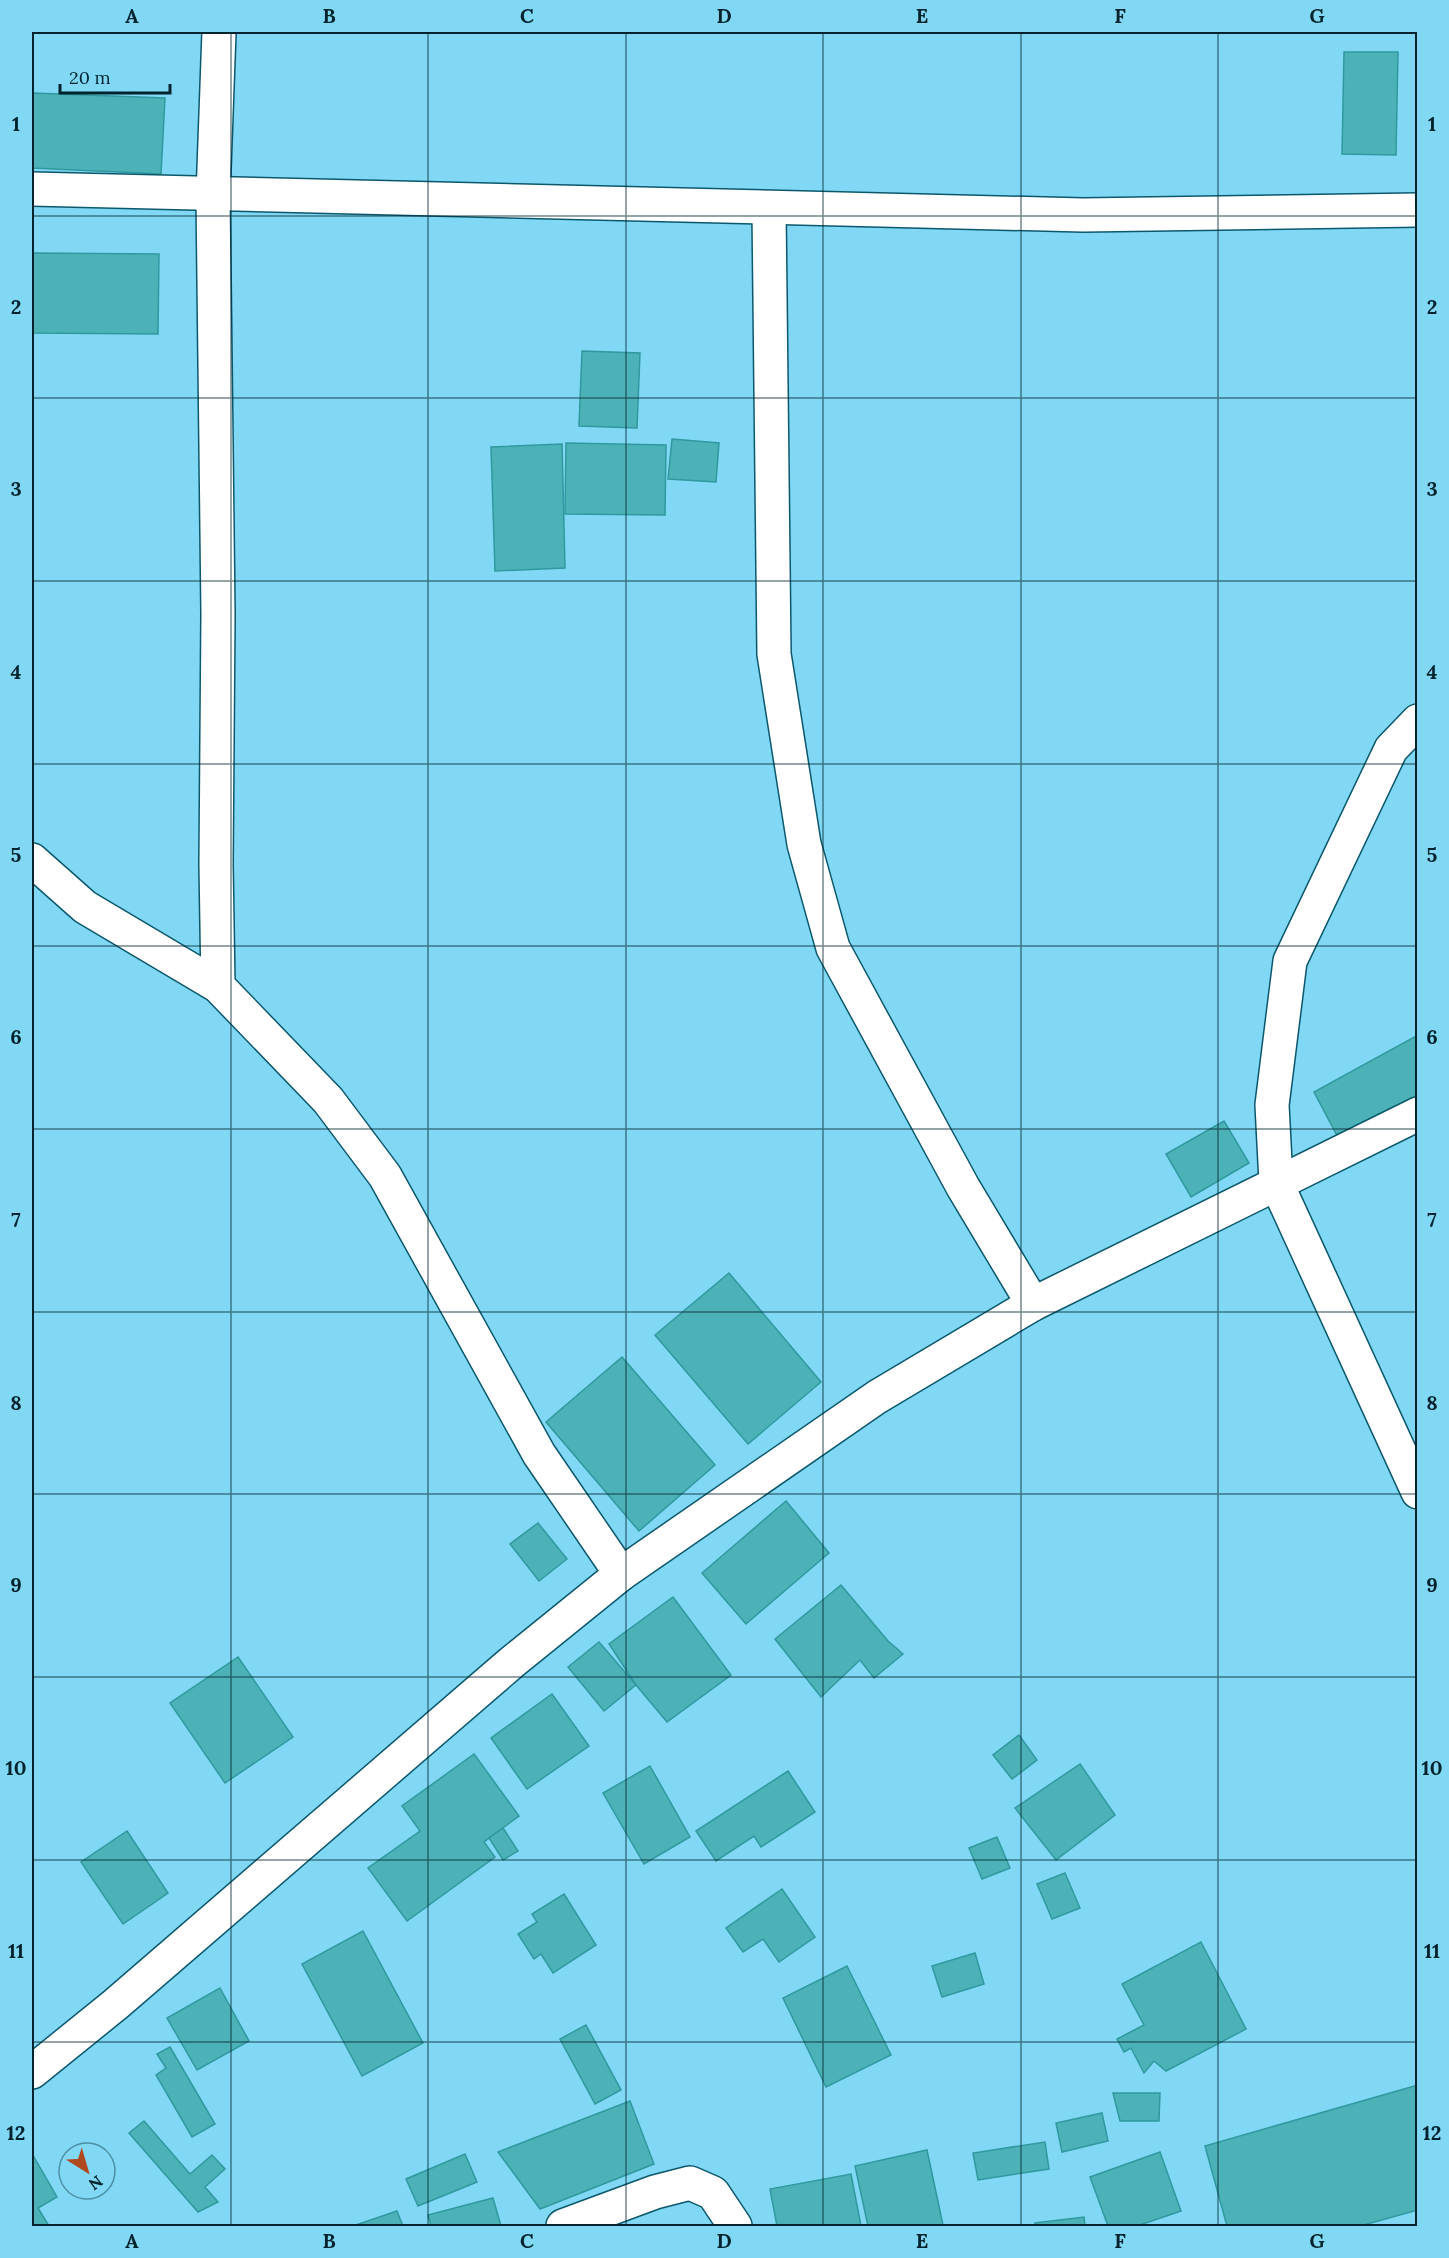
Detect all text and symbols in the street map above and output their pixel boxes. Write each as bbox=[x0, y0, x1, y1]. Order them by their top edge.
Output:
text: A bbox=[125, 3, 139, 28]
text: B bbox=[322, 3, 336, 28]
text: C bbox=[520, 3, 534, 28]
text: D bbox=[716, 3, 732, 28]
text: E bbox=[916, 3, 928, 28]
text: F bbox=[1114, 3, 1126, 28]
text: G bbox=[1309, 3, 1325, 28]
scale bar bbox=[60, 57, 170, 95]
text: 20 m bbox=[69, 66, 111, 89]
text: 1 bbox=[12, 111, 20, 136]
text: 1 bbox=[1428, 111, 1436, 136]
text: 2 bbox=[11, 294, 21, 319]
text: 2 bbox=[1427, 294, 1437, 319]
text: 3 bbox=[10, 476, 22, 501]
text: 3 bbox=[1426, 476, 1438, 501]
text: 4 bbox=[11, 659, 22, 684]
text: 4 bbox=[1427, 659, 1438, 684]
text: 5 bbox=[11, 842, 22, 867]
text: 5 bbox=[1427, 842, 1438, 867]
text: 6 bbox=[10, 1024, 22, 1049]
text: 6 bbox=[1426, 1024, 1438, 1049]
text: 7 bbox=[11, 1207, 21, 1232]
text: 7 bbox=[1427, 1207, 1437, 1232]
text: 8 bbox=[10, 1390, 22, 1415]
text: 8 bbox=[1426, 1390, 1438, 1415]
text: 9 bbox=[10, 1572, 22, 1597]
text: 9 bbox=[1426, 1572, 1438, 1597]
text: 10 bbox=[6, 1755, 26, 1780]
text: 10 bbox=[1422, 1755, 1442, 1780]
text: 11 bbox=[8, 1938, 24, 1963]
text: 11 bbox=[1424, 1938, 1440, 1963]
text: 12 bbox=[7, 2120, 25, 2145]
text: 12 bbox=[1423, 2120, 1441, 2145]
north arrow bbox=[57, 2141, 117, 2201]
text: N bbox=[85, 2171, 107, 2195]
text: A bbox=[125, 2228, 139, 2253]
text: B bbox=[322, 2228, 336, 2253]
text: C bbox=[520, 2228, 534, 2253]
text: D bbox=[716, 2228, 732, 2253]
text: E bbox=[916, 2228, 928, 2253]
text: F bbox=[1114, 2228, 1126, 2253]
text: G bbox=[1309, 2228, 1325, 2253]

